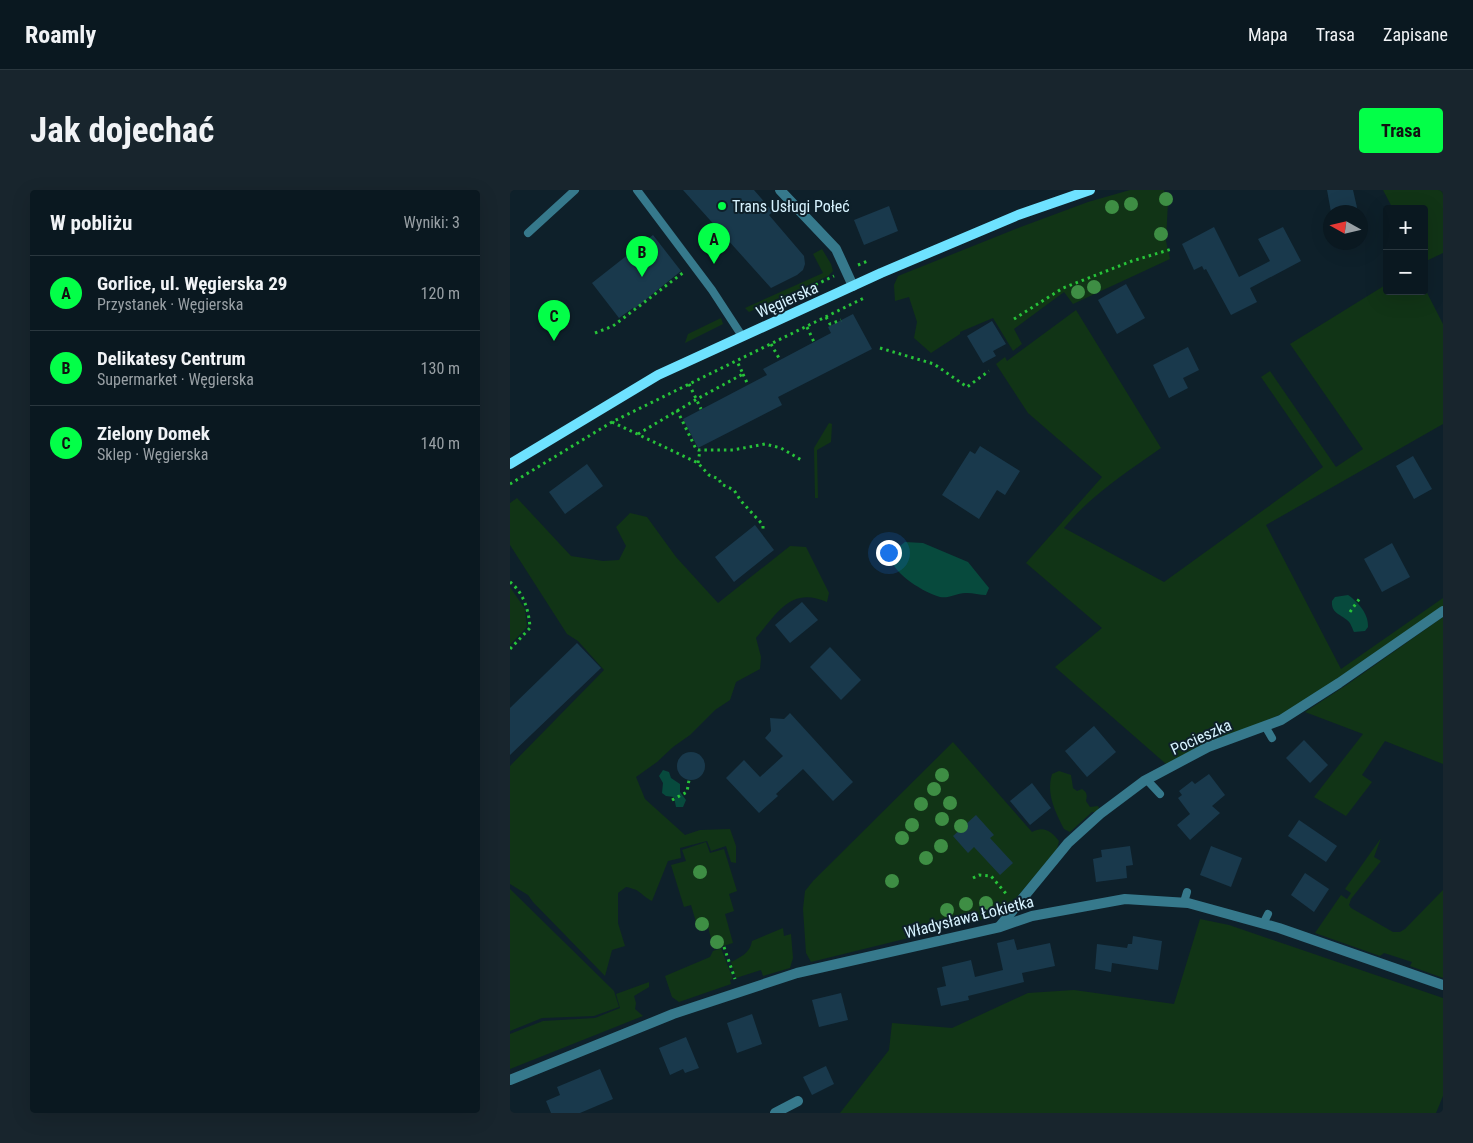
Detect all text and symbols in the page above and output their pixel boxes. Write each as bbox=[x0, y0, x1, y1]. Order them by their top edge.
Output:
text: Roamly bbox=[25, 21, 96, 49]
text: Mapa bbox=[1248, 24, 1288, 45]
text: Trasa bbox=[1316, 24, 1355, 45]
text: Zapisane bbox=[1383, 24, 1448, 45]
button: Trasa bbox=[1359, 108, 1443, 153]
text: Jak dojechać bbox=[30, 110, 214, 151]
place label: Trans Usługi Połeć bbox=[732, 197, 850, 216]
marker: Trans Usługi Połeć bbox=[716, 200, 728, 212]
north arrow bbox=[1323, 205, 1368, 250]
map controls bbox=[1383, 205, 1428, 295]
button: + bbox=[1383, 205, 1428, 250]
text: W pobliżu bbox=[50, 211, 132, 235]
text: Wyniki: 3 bbox=[404, 213, 460, 232]
pin: A bbox=[698, 223, 730, 264]
pin: B bbox=[626, 236, 658, 277]
button: − bbox=[1383, 250, 1428, 295]
text: Gorlice, ul. Węgierska 29 bbox=[97, 272, 287, 295]
street label: Węgierska bbox=[753, 278, 821, 322]
text: A bbox=[61, 284, 71, 303]
text: 120 m bbox=[421, 284, 460, 303]
text: Przystanek · Węgierska bbox=[97, 295, 243, 314]
pin: C bbox=[538, 300, 570, 341]
text: Delikatesy Centrum bbox=[97, 347, 246, 370]
text: B bbox=[62, 359, 70, 378]
text: 130 m bbox=[421, 359, 460, 378]
text: Supermarket · Węgierska bbox=[97, 370, 254, 389]
text: Zielony Domek bbox=[97, 422, 210, 445]
text: C bbox=[61, 434, 71, 453]
text: 140 m bbox=[421, 434, 460, 453]
text: Sklep · Węgierska bbox=[97, 445, 208, 464]
your location bbox=[876, 540, 902, 566]
street label: Pocieszka bbox=[1168, 715, 1234, 759]
street label: Władysława Łokietka bbox=[902, 892, 1036, 942]

